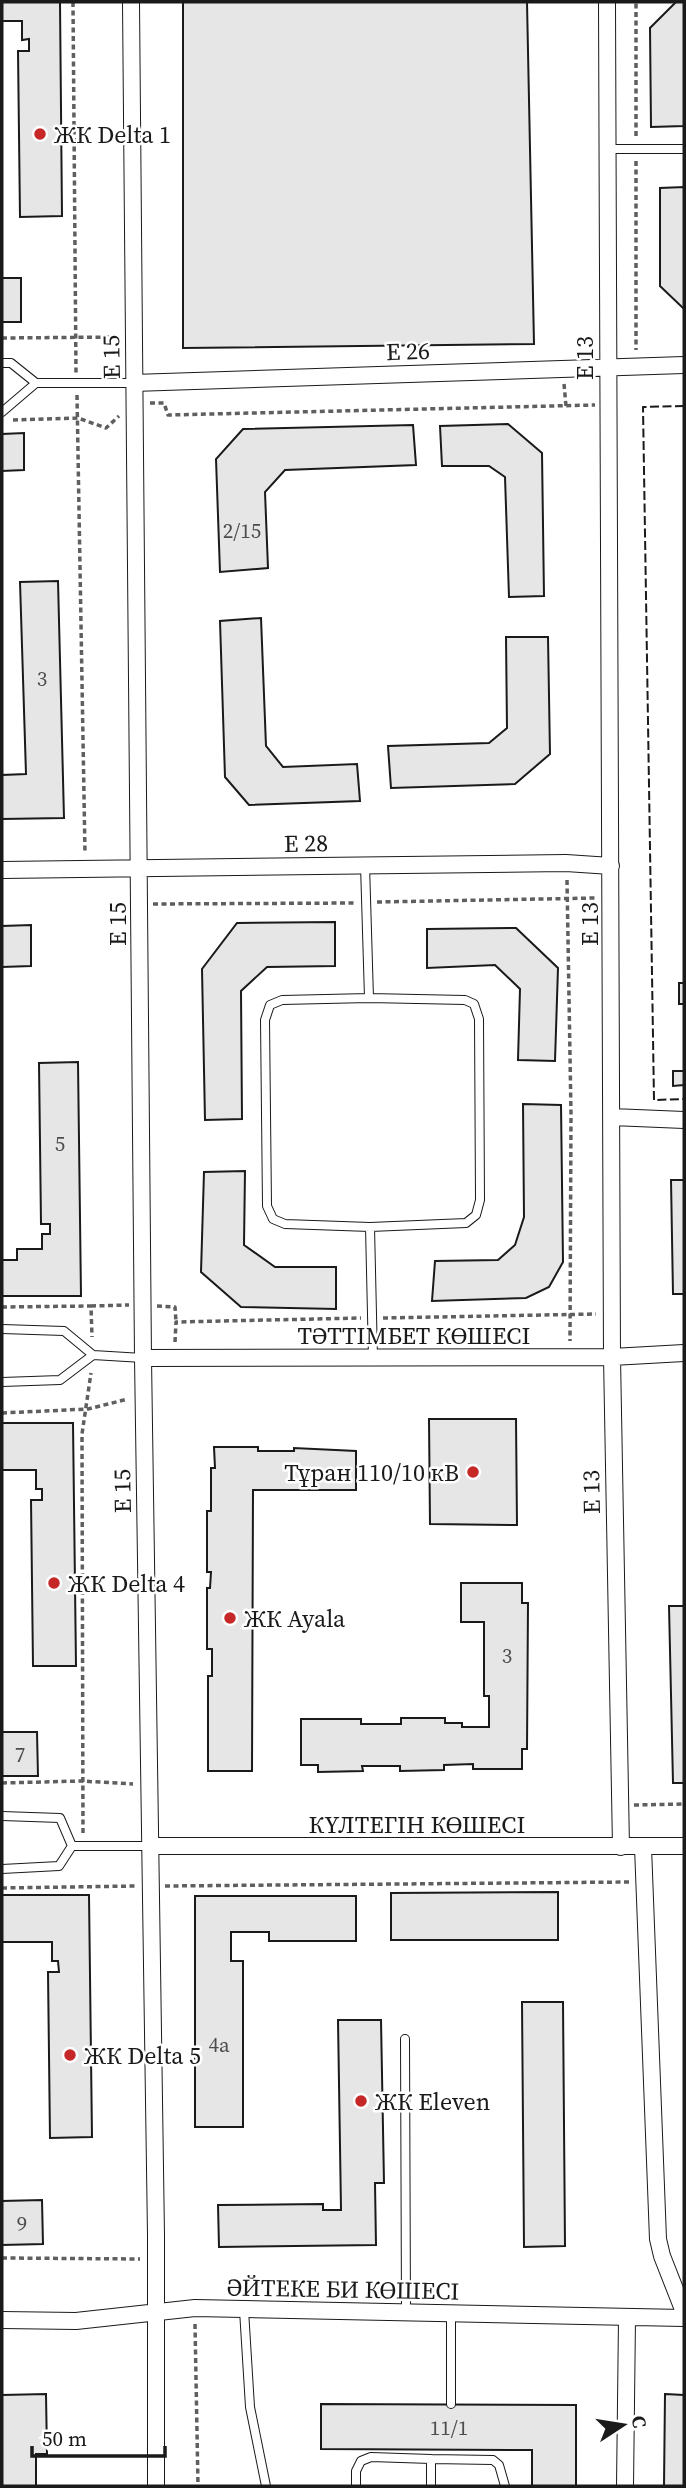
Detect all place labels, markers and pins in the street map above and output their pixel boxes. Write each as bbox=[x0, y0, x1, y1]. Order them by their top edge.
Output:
place label: ЖК Delta 1 bbox=[54, 118, 171, 151]
marker: ЖК Delta 1 bbox=[32, 126, 48, 142]
place label: Тұран 110/10 кВ bbox=[284, 1456, 459, 1489]
marker: Тұран 110/10 кВ bbox=[465, 1464, 481, 1480]
place label: ЖК Delta 4 bbox=[68, 1567, 185, 1600]
marker: ЖК Delta 4 bbox=[46, 1575, 62, 1591]
place label: ЖК Ayala bbox=[244, 1602, 346, 1635]
marker: ЖК Ayala bbox=[222, 1610, 238, 1626]
place label: ЖК Delta 5 bbox=[84, 2039, 201, 2072]
marker: ЖК Delta 5 bbox=[62, 2047, 78, 2063]
place label: ЖК Eleven bbox=[375, 2085, 490, 2118]
marker: ЖК Eleven bbox=[353, 2093, 369, 2109]

